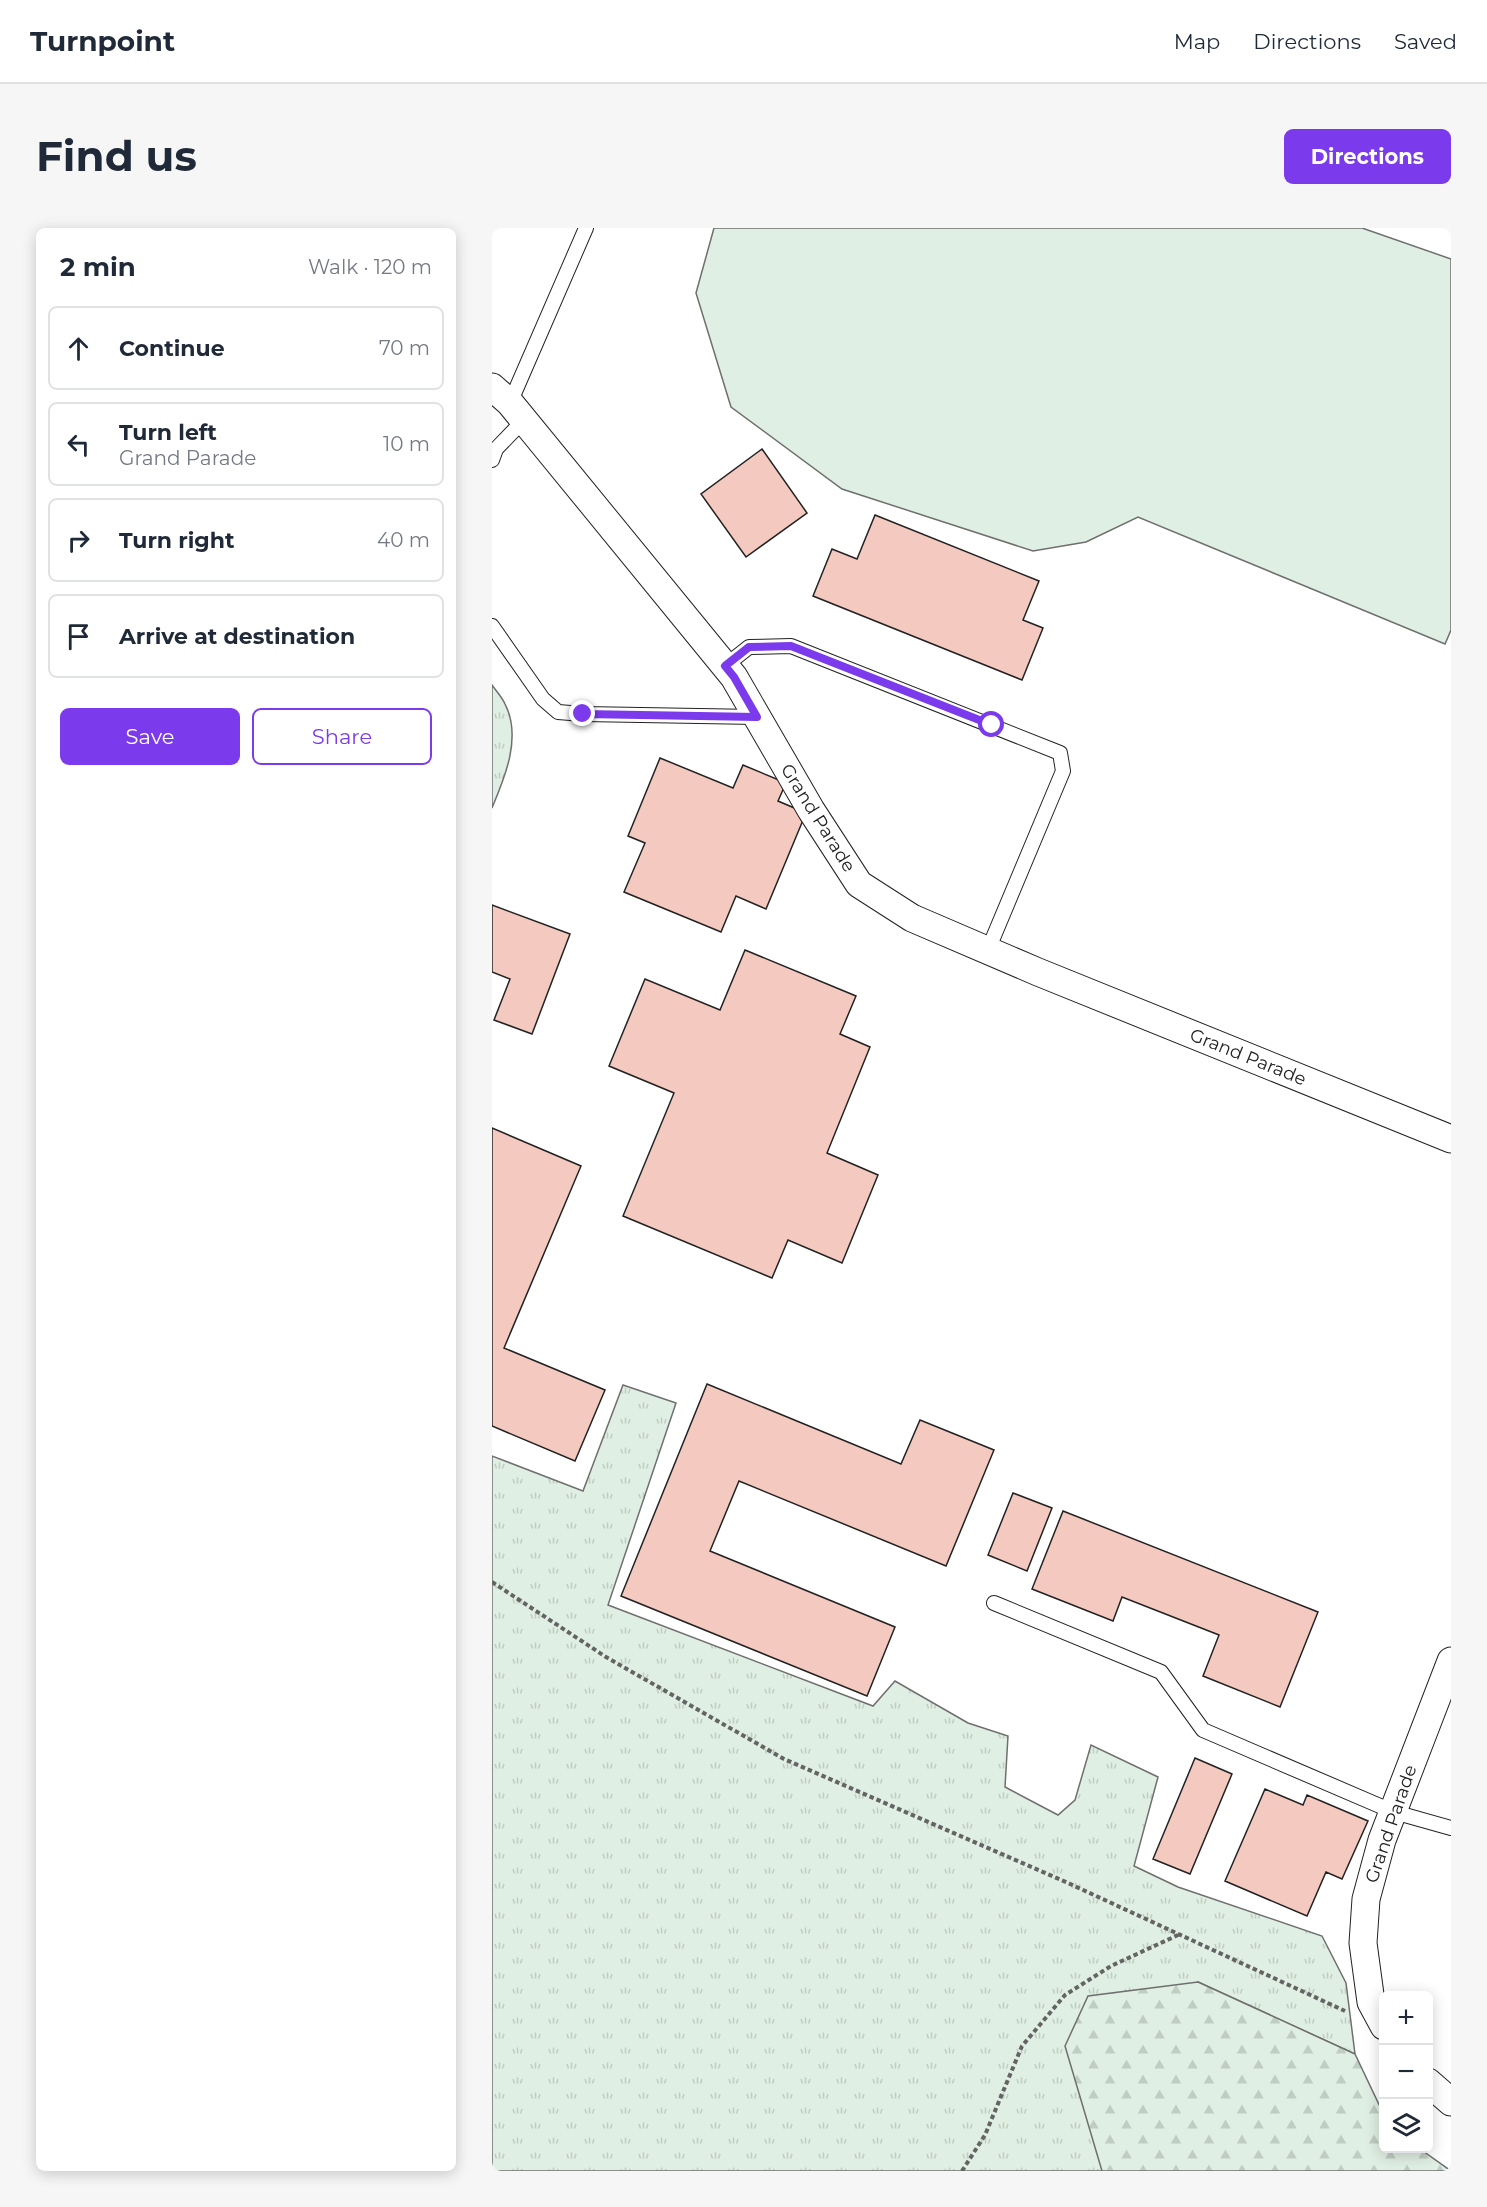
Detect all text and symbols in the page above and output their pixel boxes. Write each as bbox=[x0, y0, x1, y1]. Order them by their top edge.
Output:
text: Turnpoint bbox=[30, 24, 175, 58]
text: Map bbox=[1174, 29, 1220, 54]
text: Directions bbox=[1253, 29, 1361, 54]
text: Saved bbox=[1394, 29, 1457, 54]
button: Directions bbox=[1284, 129, 1451, 184]
text: Find us bbox=[36, 130, 197, 182]
text: 2 min bbox=[60, 251, 136, 283]
text: Walk · 120 m bbox=[308, 255, 432, 279]
icon: ahead bbox=[62, 332, 95, 365]
text: Continue bbox=[119, 335, 225, 362]
text: 70 m bbox=[379, 336, 430, 360]
text: Turn left bbox=[119, 419, 217, 446]
icon: left bbox=[62, 428, 95, 461]
text: 10 m bbox=[383, 432, 430, 456]
text: Grand Parade bbox=[119, 446, 256, 470]
icon: right bbox=[62, 524, 95, 557]
text: Turn right bbox=[119, 527, 234, 554]
text: 40 m bbox=[377, 528, 430, 552]
icon: arrive bbox=[62, 620, 95, 653]
text: Arrive at destination bbox=[119, 623, 355, 650]
route end bbox=[569, 700, 595, 726]
button: Save bbox=[60, 708, 240, 765]
button: Share bbox=[252, 708, 432, 765]
route start bbox=[978, 711, 1004, 737]
street label: Grand Parade bbox=[776, 760, 860, 876]
street label: Grand Parade bbox=[1187, 1024, 1310, 1090]
street label: Grand Parade bbox=[1360, 1762, 1422, 1886]
map controls bbox=[1379, 1991, 1433, 2153]
button: + bbox=[1379, 1991, 1433, 2045]
button: − bbox=[1379, 2045, 1433, 2099]
button: layers bbox=[1379, 2099, 1433, 2153]

